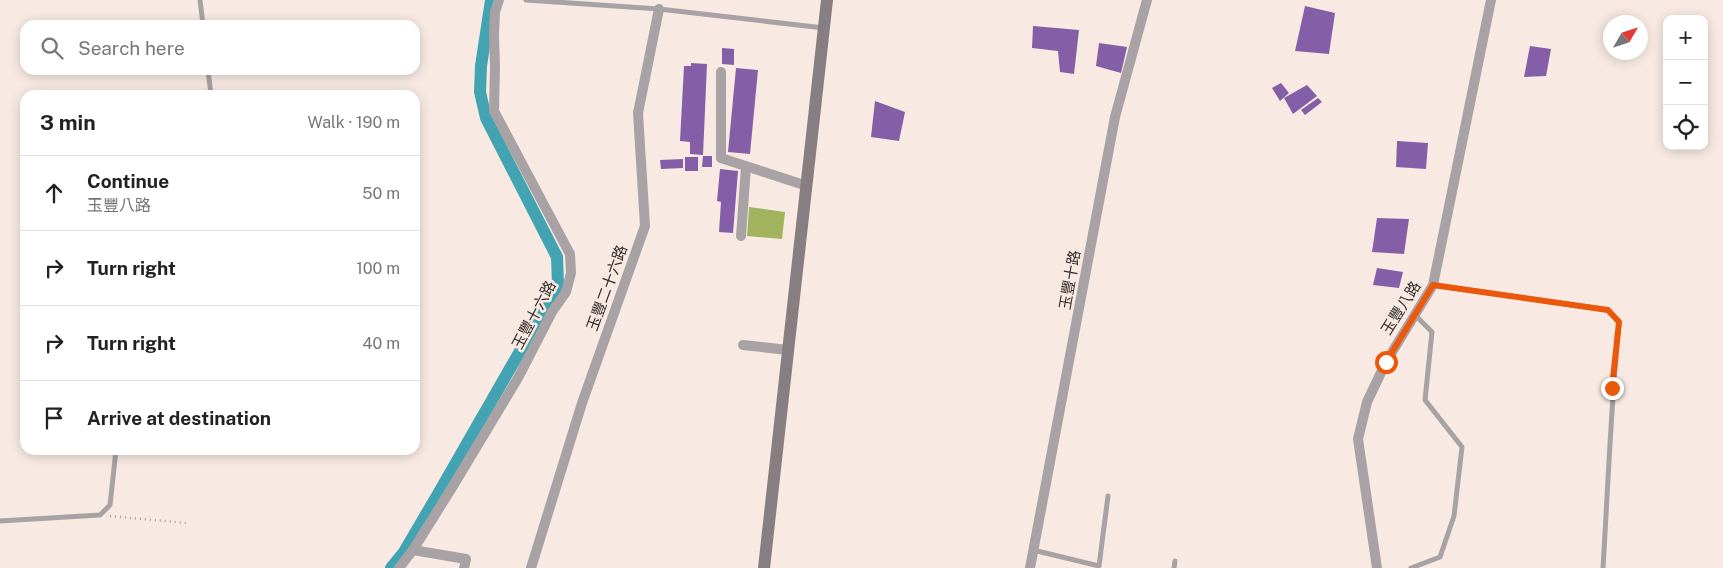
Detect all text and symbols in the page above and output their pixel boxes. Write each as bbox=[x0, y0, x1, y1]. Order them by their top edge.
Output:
north arrow bbox=[1603, 15, 1648, 60]
map controls bbox=[1663, 15, 1708, 150]
button: + bbox=[1663, 15, 1708, 60]
search box bbox=[20, 20, 420, 75]
icon: search bbox=[38, 34, 66, 62]
text: Search here bbox=[78, 37, 185, 59]
button: − bbox=[1663, 60, 1708, 105]
button: locate bbox=[1663, 105, 1708, 150]
text: 3 min bbox=[40, 110, 96, 135]
text: Walk · 190 m bbox=[308, 113, 400, 132]
text: Continue bbox=[87, 170, 169, 192]
icon: ahead bbox=[40, 179, 68, 207]
text: 50 m bbox=[362, 184, 400, 203]
text: 玉豐八路 bbox=[87, 196, 151, 215]
street label: 玉豐二十六路 bbox=[583, 243, 630, 333]
street label: 玉豐十路 bbox=[1056, 249, 1083, 311]
icon: right bbox=[40, 254, 68, 282]
text: Turn right bbox=[87, 257, 176, 279]
text: 100 m bbox=[356, 259, 400, 278]
street label: 玉豐十六路 bbox=[508, 278, 559, 352]
street label: 玉豐八路 bbox=[1377, 278, 1424, 338]
icon: right bbox=[40, 329, 68, 357]
text: Turn right bbox=[87, 332, 176, 354]
text: 40 m bbox=[362, 334, 400, 353]
route start bbox=[1375, 351, 1398, 374]
route end bbox=[1601, 377, 1624, 400]
icon: arrive bbox=[40, 404, 68, 432]
text: Arrive at destination bbox=[87, 407, 271, 429]

